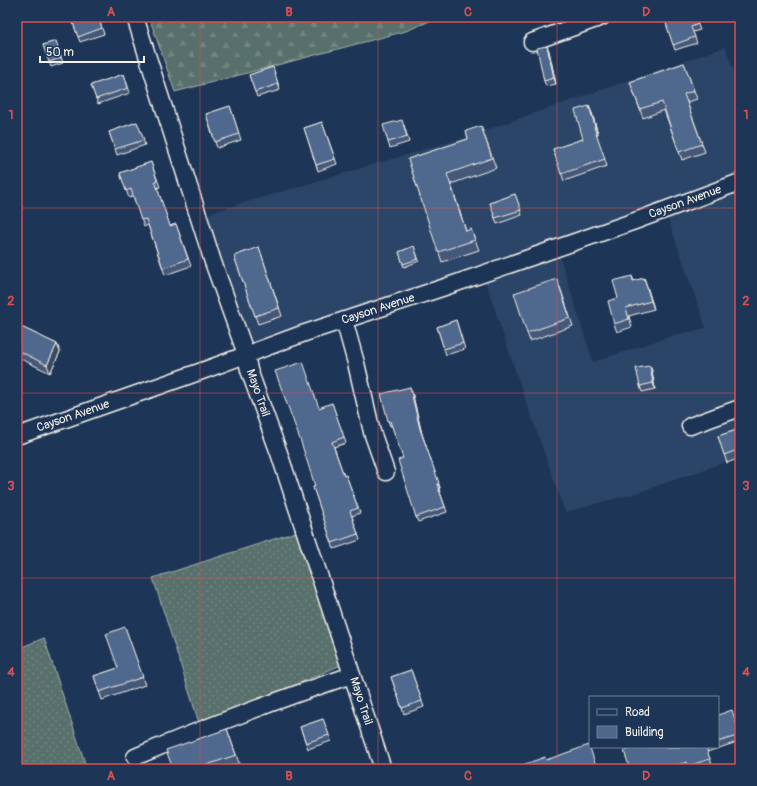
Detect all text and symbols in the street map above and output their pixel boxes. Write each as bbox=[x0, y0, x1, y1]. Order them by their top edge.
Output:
text: A bbox=[107, 4, 116, 20]
text: B bbox=[285, 4, 293, 20]
text: C bbox=[464, 4, 472, 20]
text: D bbox=[642, 4, 650, 20]
scale bar bbox=[40, 38, 144, 64]
text: 50 m bbox=[46, 45, 74, 60]
text: 1 bbox=[8, 107, 14, 123]
text: 1 bbox=[743, 107, 749, 123]
street label: Cayson Avenue bbox=[647, 182, 723, 222]
street label: Cayson Avenue bbox=[339, 290, 417, 328]
text: 2 bbox=[7, 293, 15, 309]
text: 2 bbox=[742, 293, 750, 309]
street label: Mayo Trail bbox=[243, 367, 273, 419]
street label: Cayson Avenue bbox=[35, 396, 111, 435]
text: 3 bbox=[7, 478, 15, 494]
text: 3 bbox=[742, 478, 750, 494]
text: 4 bbox=[7, 664, 15, 680]
text: 4 bbox=[742, 664, 750, 680]
street label: Mayo Trail bbox=[346, 675, 376, 727]
legend bbox=[589, 696, 719, 748]
text: Road bbox=[625, 705, 650, 720]
text: Building bbox=[625, 725, 664, 740]
text: A bbox=[107, 768, 116, 784]
text: B bbox=[285, 768, 293, 784]
text: C bbox=[464, 768, 472, 784]
text: D bbox=[642, 768, 650, 784]

